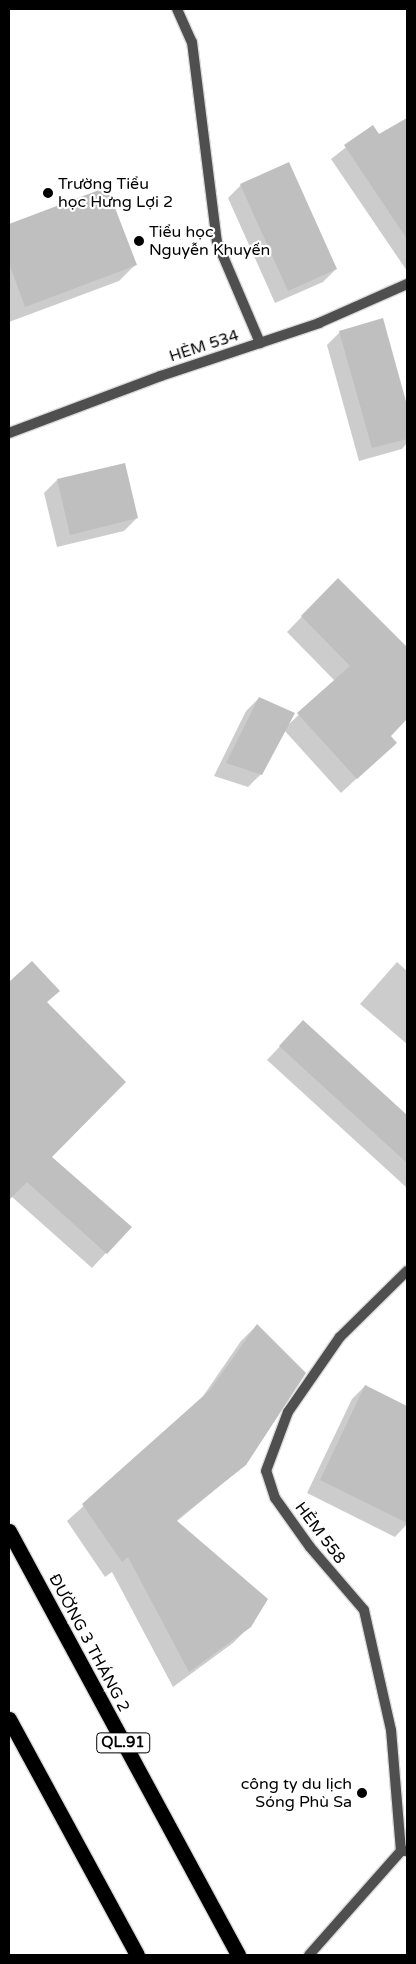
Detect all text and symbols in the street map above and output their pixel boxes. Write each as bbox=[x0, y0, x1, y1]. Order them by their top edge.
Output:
place label: Trường Tiểu học Hưng Lợi 2 bbox=[58, 174, 173, 212]
marker: Trường Tiểu học Hưng Lợi 2 bbox=[42, 187, 54, 199]
place label: Tiểu học Nguyễn Khuyến bbox=[149, 222, 270, 260]
marker: Tiểu học Nguyễn Khuyến bbox=[133, 235, 145, 247]
street label: HẺM 534 bbox=[167, 326, 241, 366]
street label: HẺM 558 bbox=[291, 1498, 349, 1568]
street label: ĐƯỜNG 3 THÁNG 2 bbox=[44, 1571, 134, 1715]
road number: QL.91 bbox=[96, 1730, 150, 1756]
place label: công ty du lịch Sóng Phù Sa bbox=[241, 1774, 352, 1812]
marker: công ty du lịch Sóng Phù Sa bbox=[356, 1787, 368, 1799]

